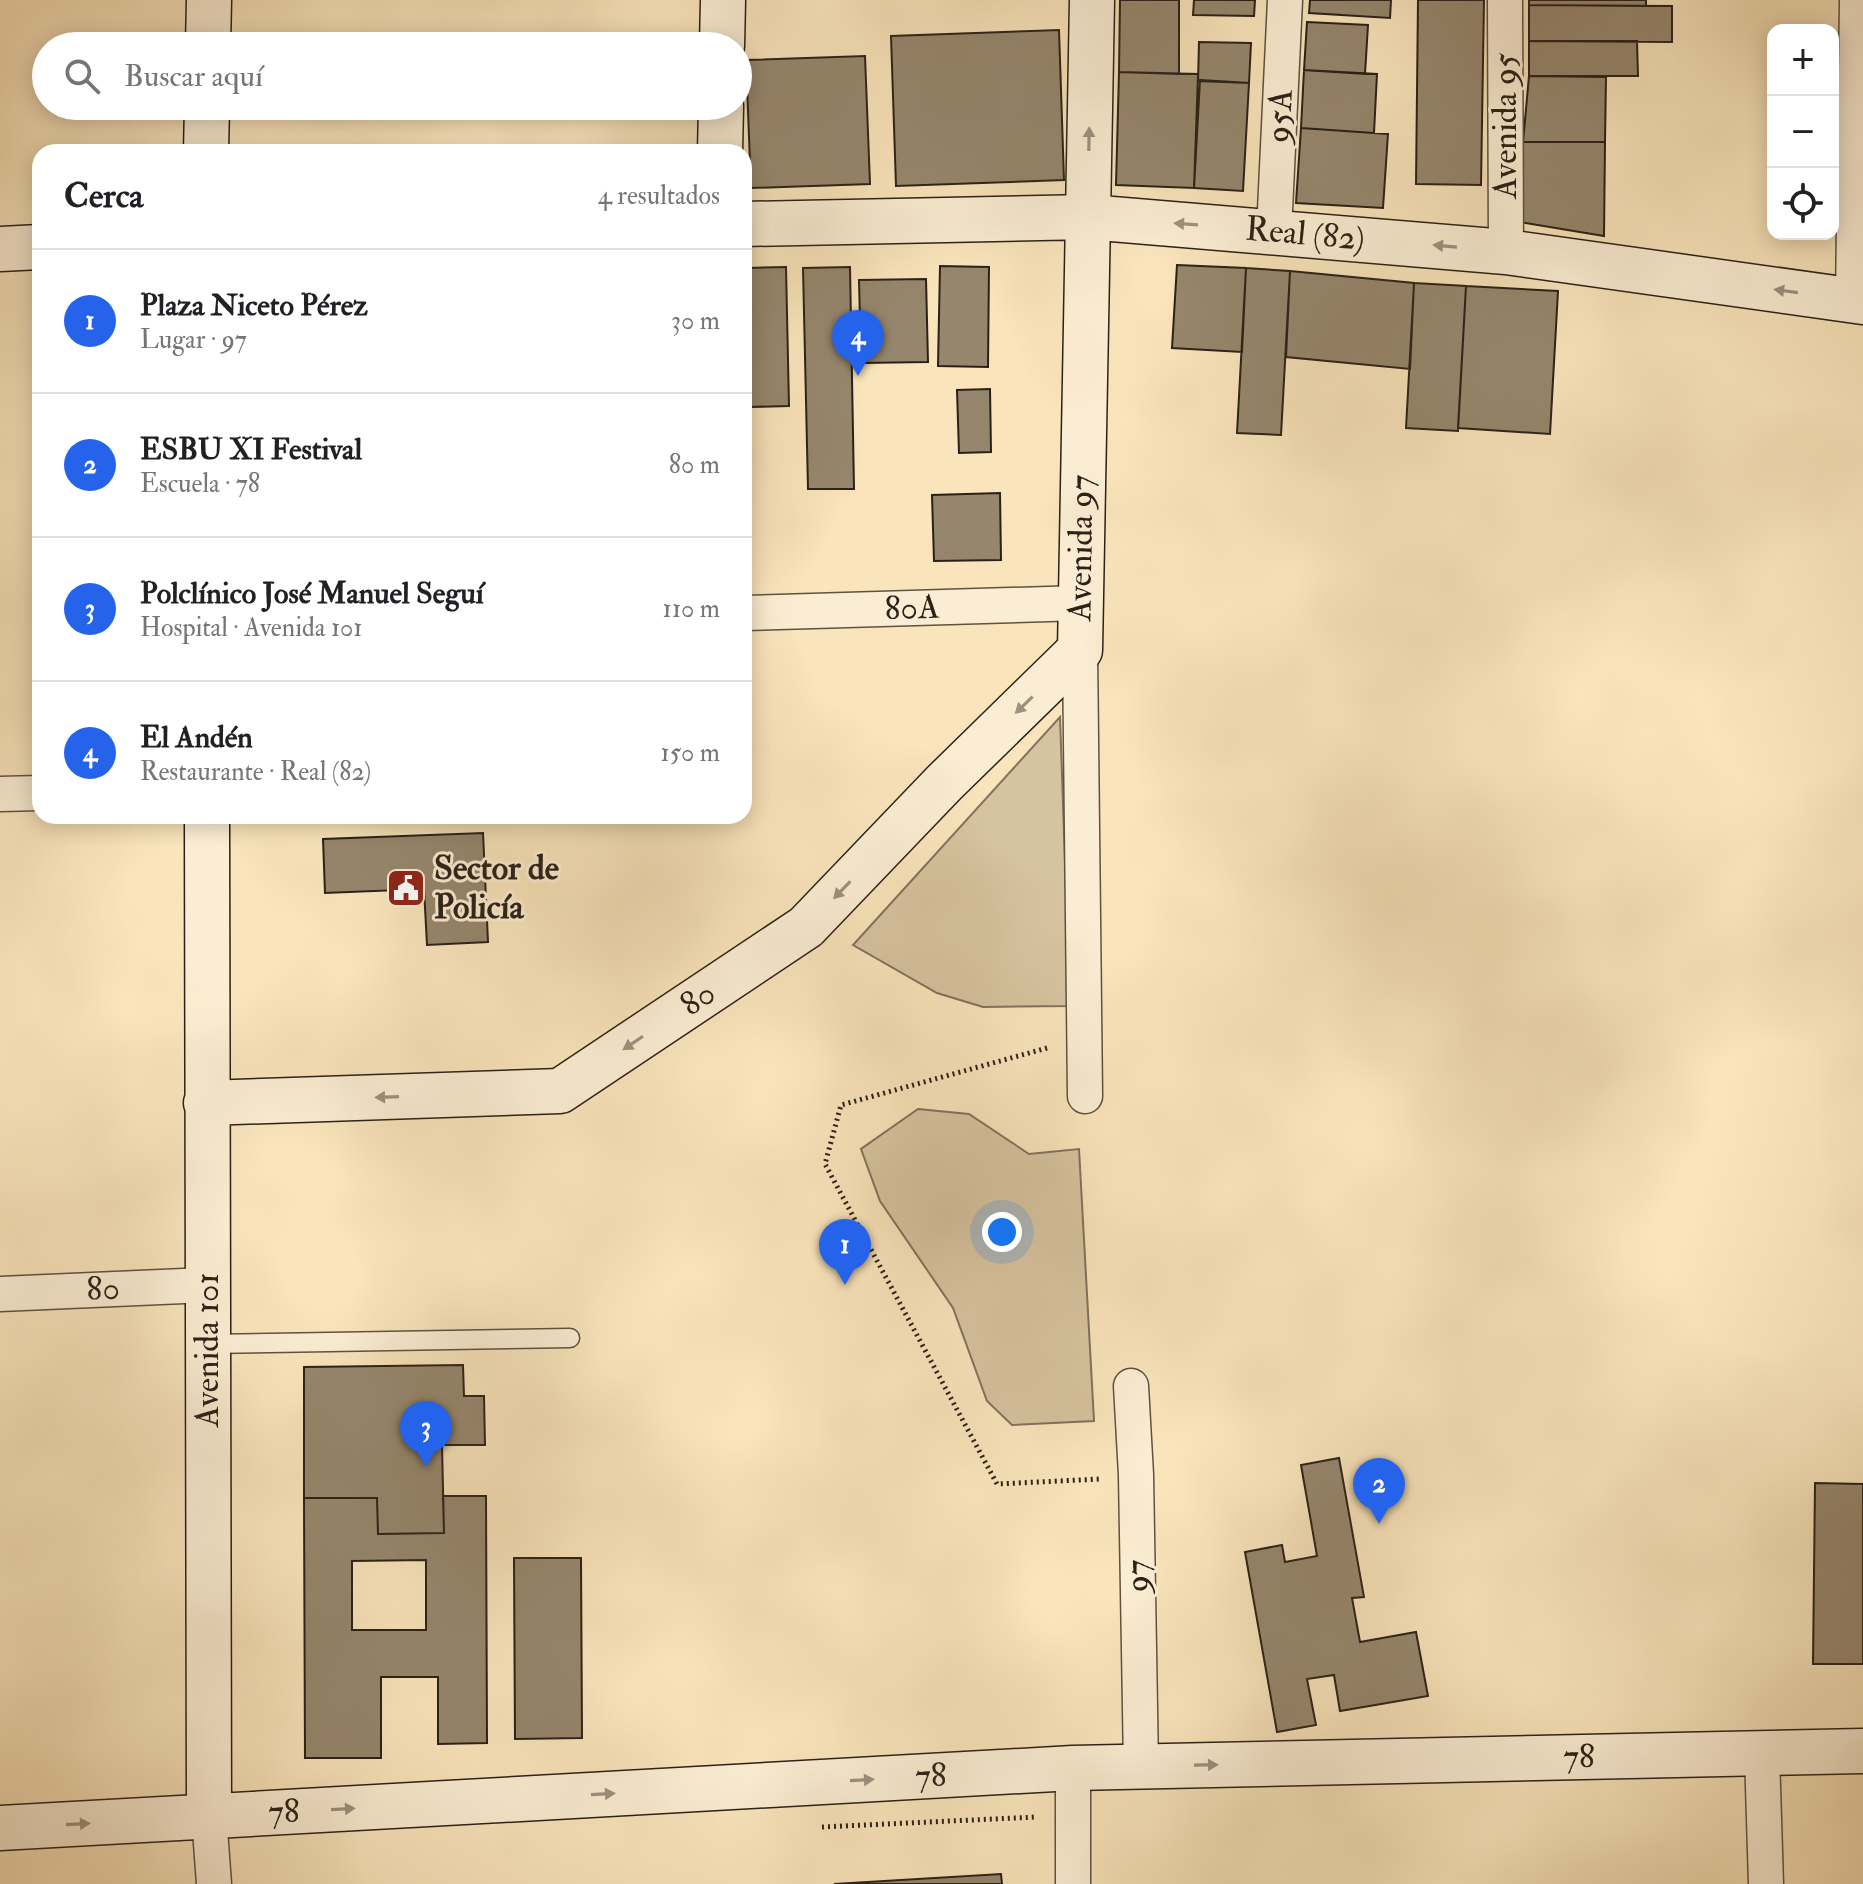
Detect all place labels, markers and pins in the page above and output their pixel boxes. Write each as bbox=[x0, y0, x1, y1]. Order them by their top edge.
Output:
pin: 4 bbox=[832, 310, 884, 376]
place label: Sector de Policía bbox=[434, 847, 560, 929]
public building icon: Sector de Policía bbox=[385, 867, 427, 909]
pin: 1 bbox=[819, 1219, 871, 1285]
pin: 3 bbox=[400, 1401, 452, 1467]
pin: 2 bbox=[1353, 1458, 1405, 1524]

